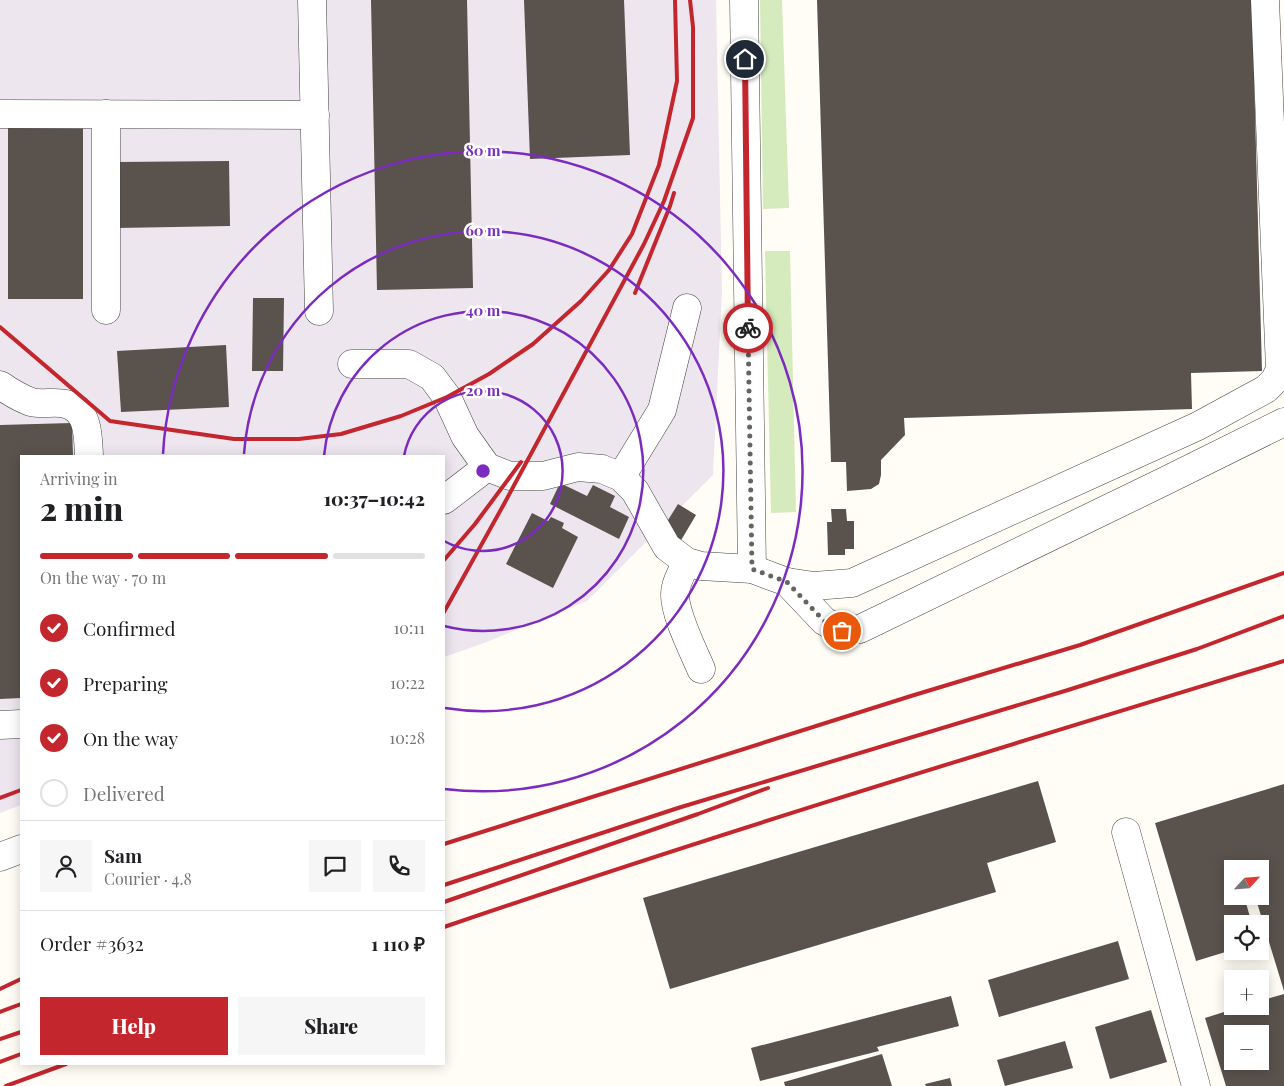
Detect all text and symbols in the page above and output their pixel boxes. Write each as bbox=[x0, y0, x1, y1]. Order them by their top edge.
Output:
pin bbox=[724, 38, 766, 80]
icon: home bbox=[731, 45, 759, 73]
text: 80 m bbox=[465, 140, 501, 160]
text: 60 m bbox=[465, 220, 501, 240]
text: 40 m bbox=[466, 300, 501, 320]
courier bbox=[723, 303, 773, 353]
icon: bike bbox=[734, 314, 762, 342]
text: 20 m bbox=[466, 380, 501, 400]
centre of rings bbox=[474, 462, 492, 480]
text: Arriving in bbox=[40, 468, 118, 489]
text: 10:37–10:42 bbox=[324, 485, 425, 511]
text: 2 min bbox=[40, 486, 123, 529]
text: On the way · 70 m bbox=[40, 567, 166, 588]
pin bbox=[821, 610, 863, 652]
icon: check bbox=[40, 614, 68, 642]
text: Confirmed bbox=[83, 615, 176, 641]
text: 10:11 bbox=[393, 617, 425, 638]
icon: bag bbox=[828, 617, 856, 645]
icon: check bbox=[40, 669, 68, 697]
text: Preparing bbox=[83, 670, 168, 696]
text: 10:22 bbox=[390, 672, 425, 693]
icon: check bbox=[40, 724, 68, 752]
text: On the way bbox=[83, 725, 178, 751]
text: 10:28 bbox=[389, 727, 425, 748]
text: Delivered bbox=[83, 780, 165, 806]
button: person bbox=[40, 840, 92, 892]
button: chat bbox=[309, 840, 361, 892]
button: phone bbox=[373, 840, 425, 892]
text: Sam bbox=[104, 842, 142, 868]
north arrow bbox=[1224, 860, 1269, 905]
map controls bbox=[1224, 860, 1269, 1070]
text: Courier · 4.8 bbox=[104, 868, 192, 889]
button: locate bbox=[1224, 915, 1269, 960]
text: Order #3632 bbox=[40, 930, 144, 956]
text: 1 110 ₽ bbox=[371, 930, 425, 956]
button: + bbox=[1224, 970, 1269, 1015]
button: Help bbox=[40, 997, 228, 1055]
button: Share bbox=[238, 997, 425, 1055]
button: − bbox=[1224, 1025, 1269, 1070]

